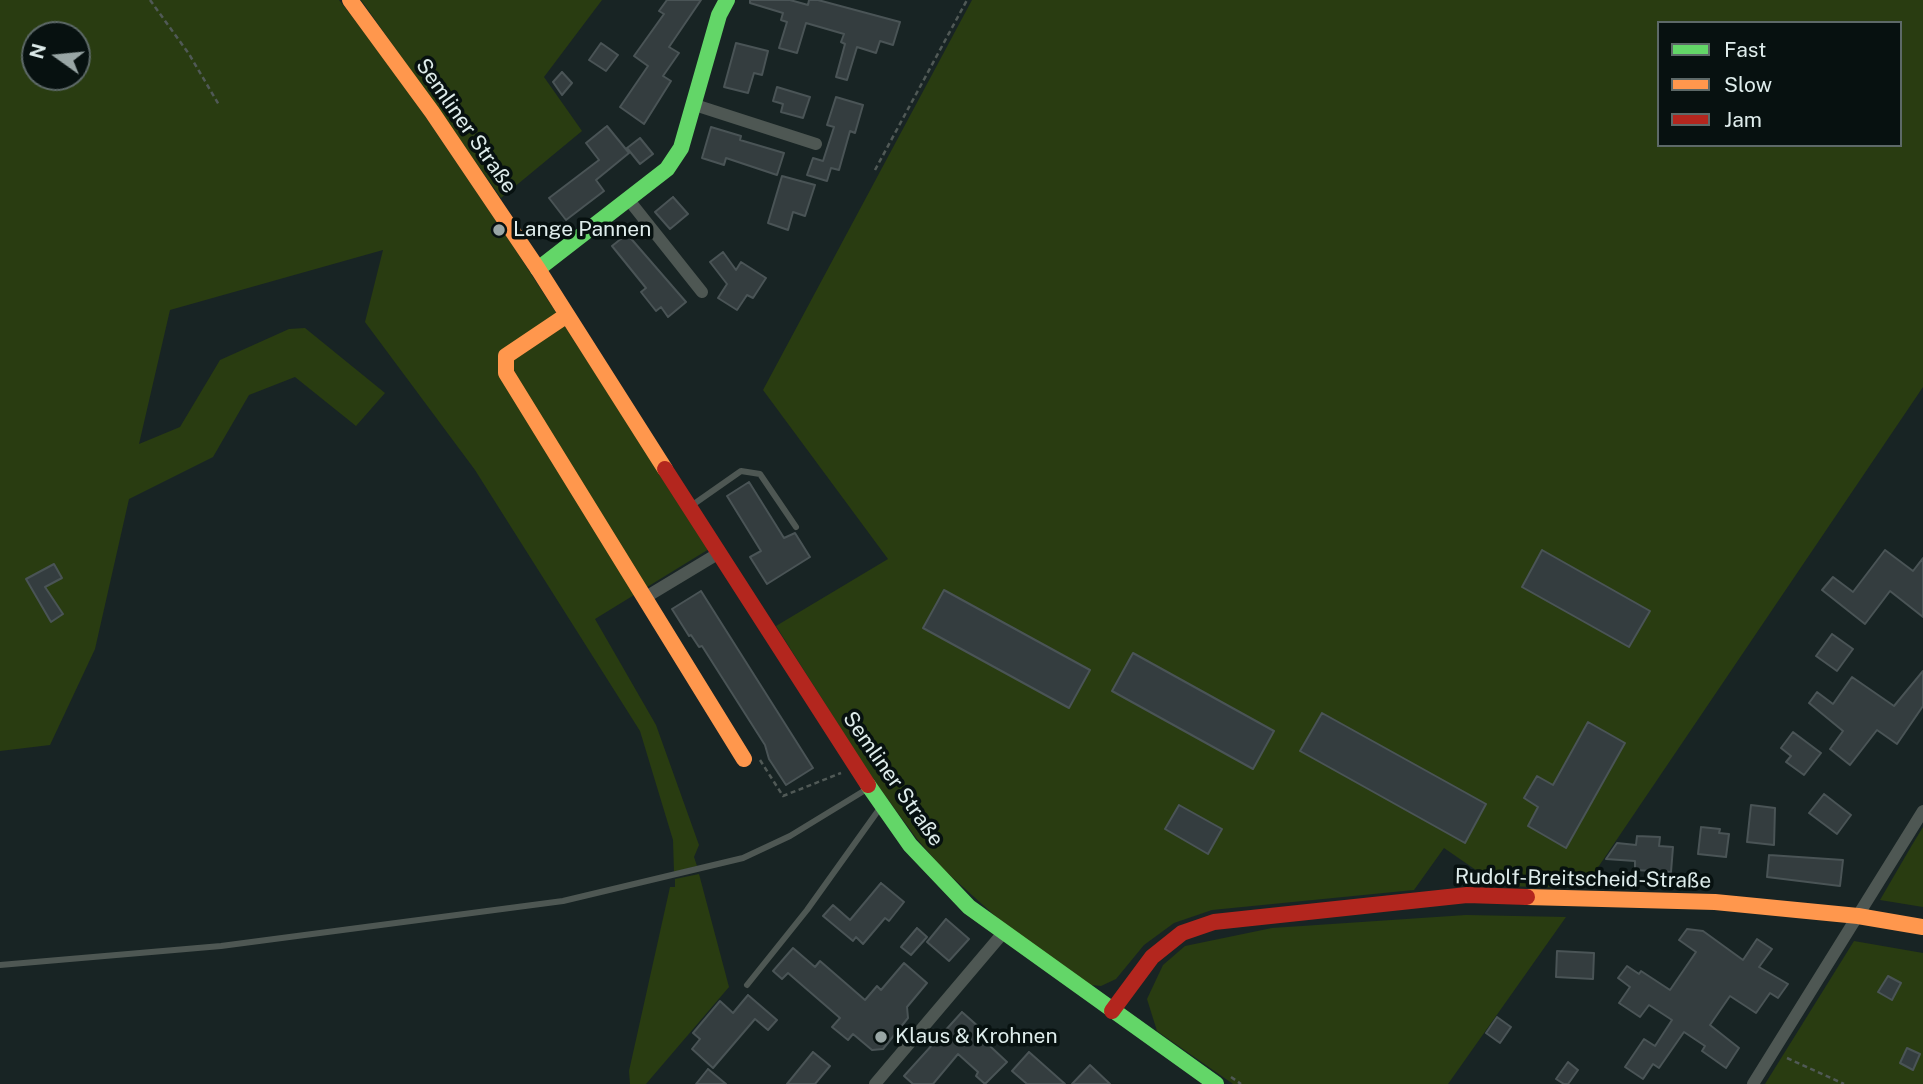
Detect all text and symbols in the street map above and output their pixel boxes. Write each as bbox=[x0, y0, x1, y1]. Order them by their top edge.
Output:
north arrow bbox=[21, 21, 91, 91]
legend bbox=[1657, 21, 1902, 147]
text: Fast bbox=[1724, 37, 1766, 62]
text: N bbox=[25, 41, 50, 61]
street label: Semliner Straße bbox=[410, 54, 522, 198]
text: Slow bbox=[1724, 72, 1772, 97]
text: Jam bbox=[1724, 107, 1762, 132]
place label: Lange Pannen bbox=[513, 217, 651, 243]
marker: Lange Pannen bbox=[491, 222, 507, 238]
street label: Semliner Straße bbox=[837, 707, 949, 851]
street label: Rudolf-Breitscheid-Straße bbox=[1455, 864, 1711, 894]
place label: Klaus & Krohnen bbox=[895, 1024, 1058, 1050]
marker: Klaus & Krohnen bbox=[873, 1029, 889, 1045]

